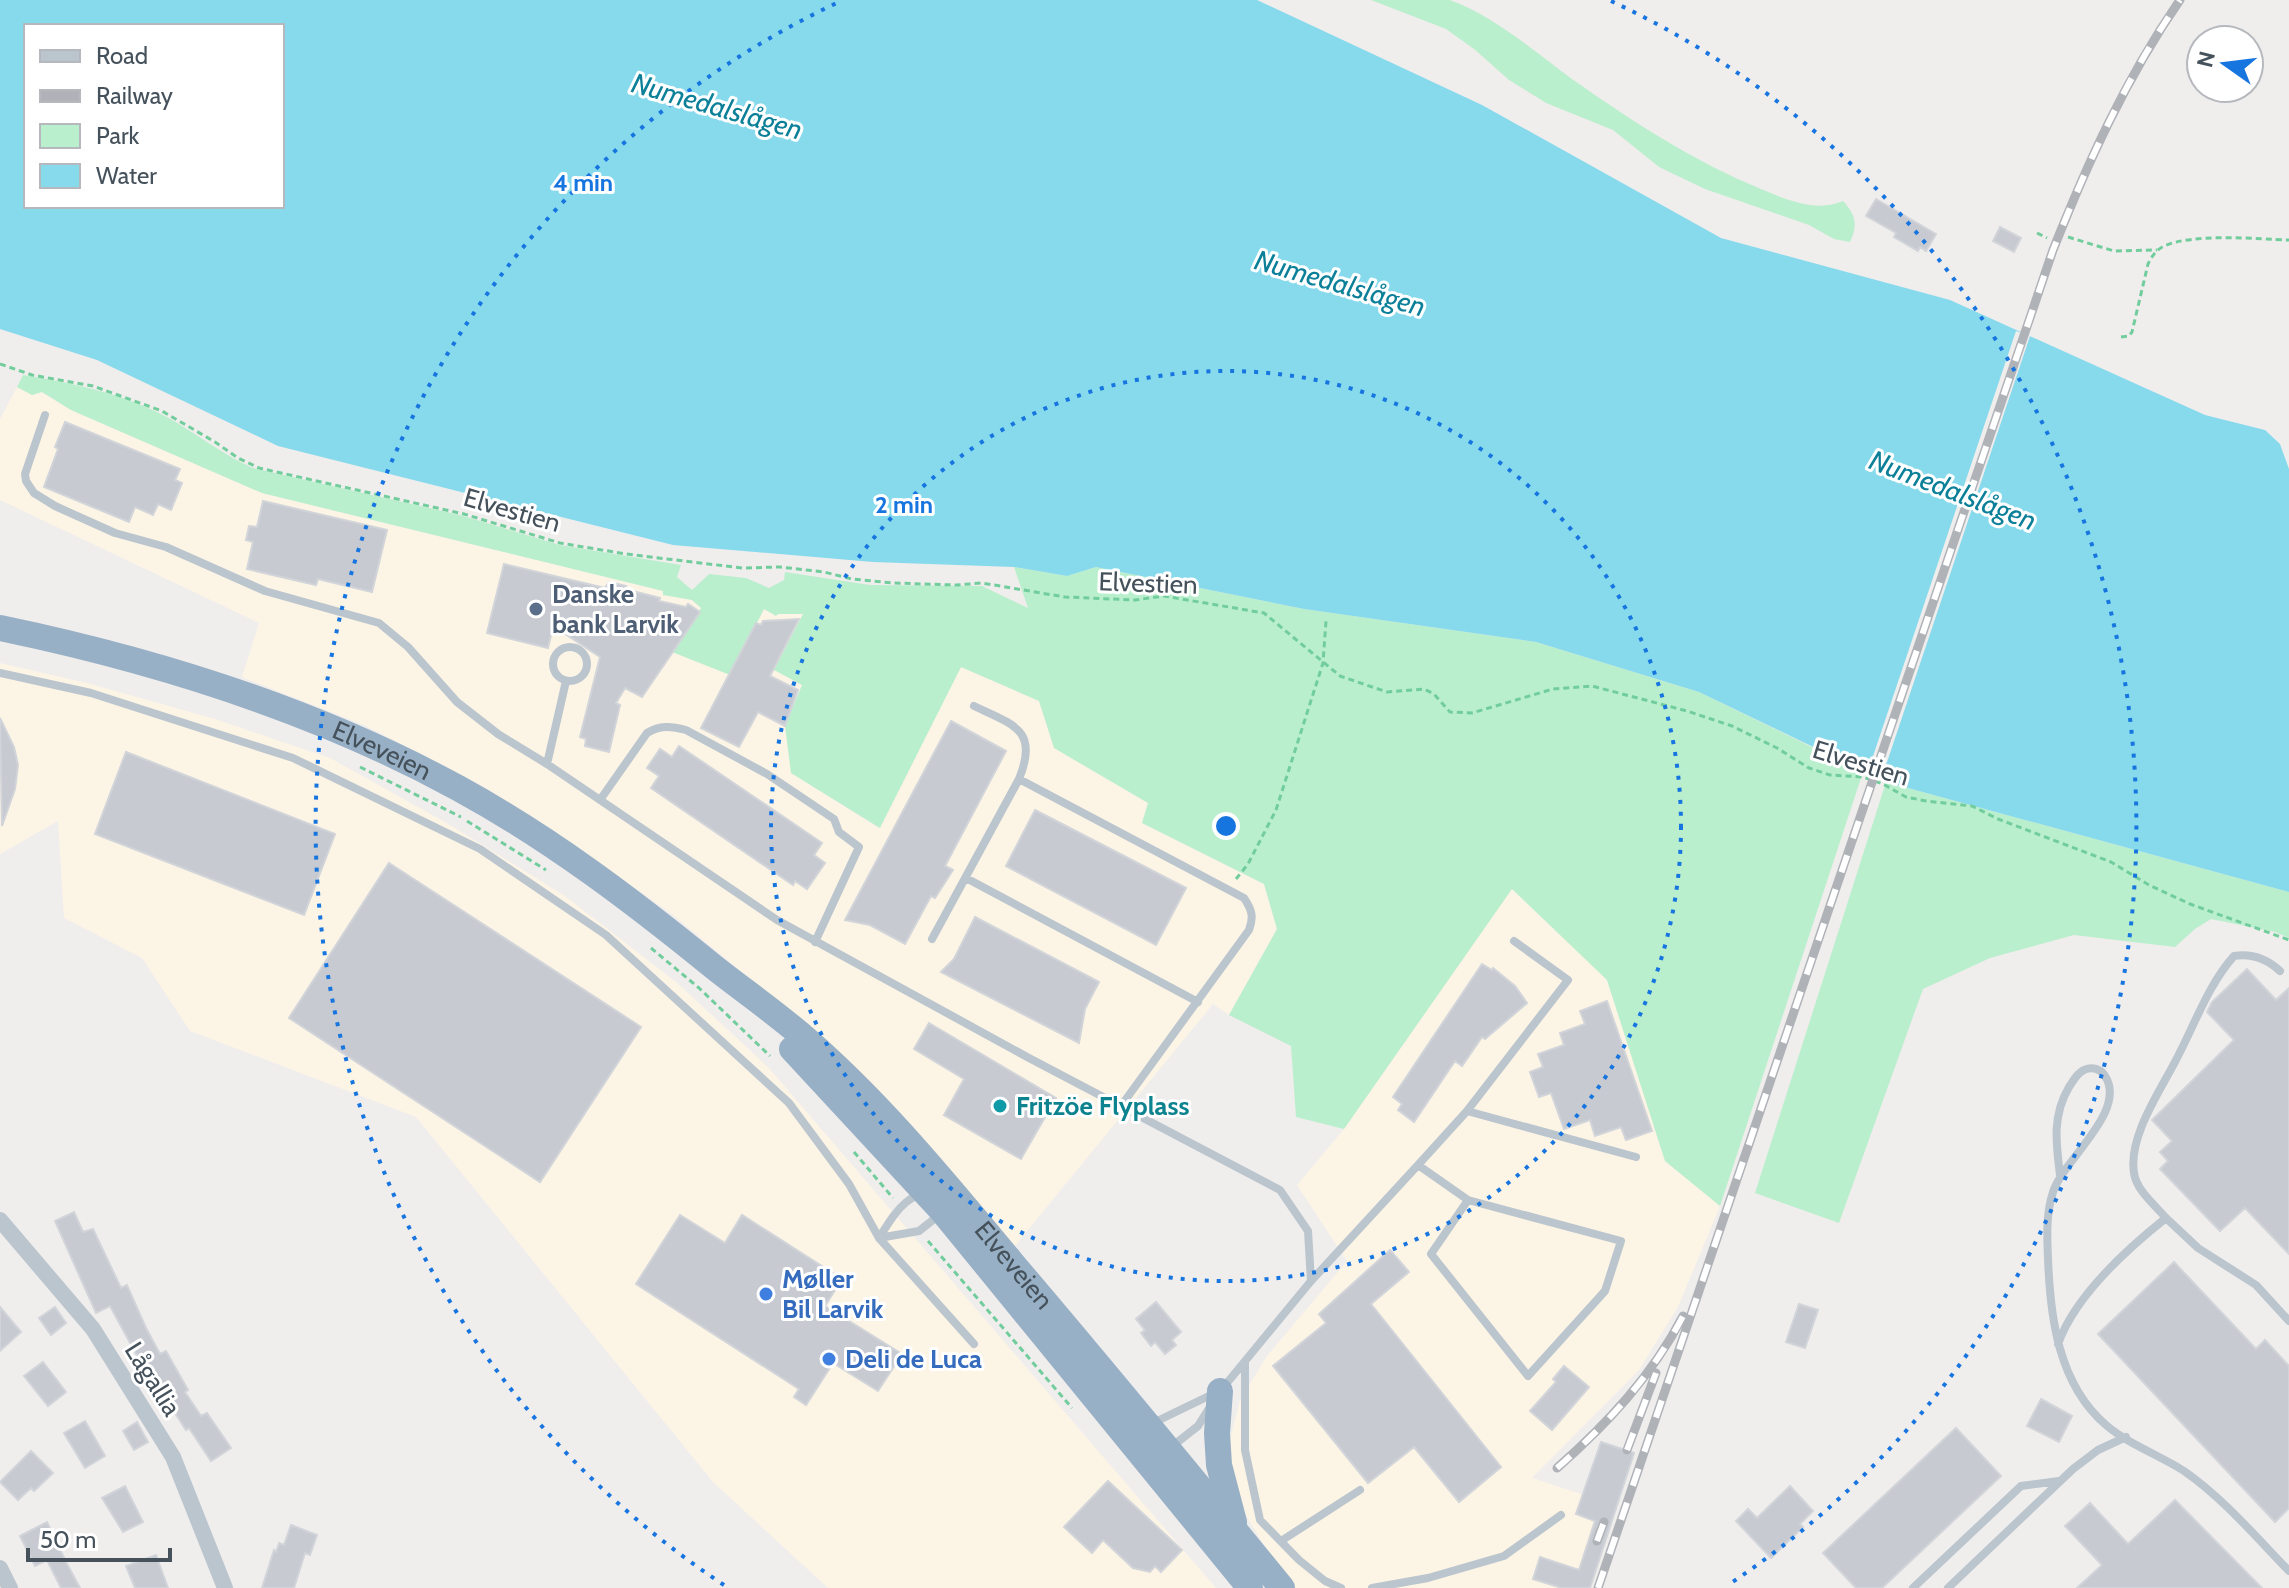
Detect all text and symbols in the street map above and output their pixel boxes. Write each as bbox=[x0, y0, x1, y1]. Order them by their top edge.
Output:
legend bbox=[24, 24, 284, 208]
north arrow bbox=[2185, 24, 2265, 104]
text: Road bbox=[96, 41, 148, 70]
text: N bbox=[2191, 48, 2221, 70]
water label: Numedalslågen bbox=[628, 65, 806, 147]
text: Railway bbox=[96, 81, 173, 110]
text: Park bbox=[96, 121, 139, 150]
text: Water bbox=[96, 161, 157, 190]
text: 4 min bbox=[553, 168, 613, 197]
water label: Numedalslågen bbox=[1251, 242, 1429, 324]
water label: Numedalslågen bbox=[1865, 443, 2041, 537]
street label: Elvestien bbox=[460, 481, 564, 539]
text: 2 min bbox=[875, 490, 933, 519]
street label: Elvestien bbox=[1098, 565, 1198, 601]
place label: Danske bank Larvik bbox=[552, 578, 679, 640]
marker: Danske bank Larvik bbox=[527, 600, 545, 618]
street label: Elveveien bbox=[328, 714, 437, 787]
street label: Elvestien bbox=[1809, 733, 1913, 793]
centre of rings bbox=[1212, 812, 1240, 840]
place label: Fritzöe Flyplass bbox=[1016, 1090, 1189, 1122]
marker: Fritzöe Flyplass bbox=[991, 1097, 1009, 1115]
street label: Elveveien bbox=[968, 1214, 1060, 1316]
place label: Møller Bil Larvik bbox=[782, 1263, 884, 1325]
marker: Møller Bil Larvik bbox=[757, 1285, 775, 1303]
street label: Lågallia bbox=[118, 1336, 188, 1422]
place label: Deli de Luca bbox=[845, 1343, 982, 1375]
marker: Deli de Luca bbox=[820, 1350, 838, 1368]
scale bar bbox=[28, 1512, 170, 1562]
text: 50 m bbox=[40, 1525, 96, 1554]

